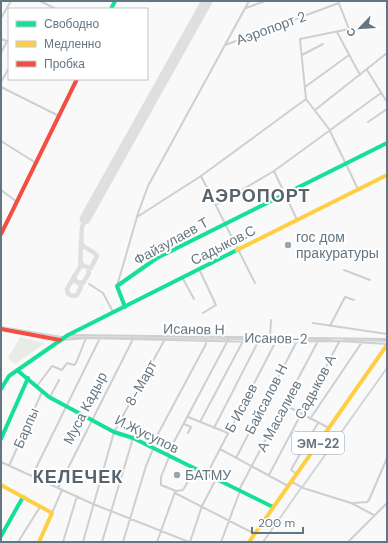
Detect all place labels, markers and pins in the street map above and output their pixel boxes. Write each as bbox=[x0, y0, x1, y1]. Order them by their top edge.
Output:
place label: гос дом пракуратуры bbox=[296, 228, 379, 262]
marker: гос дом пракуратуры bbox=[283, 240, 293, 250]
place label: БАТМУ bbox=[185, 466, 231, 484]
marker: БАТМУ bbox=[172, 470, 182, 480]

